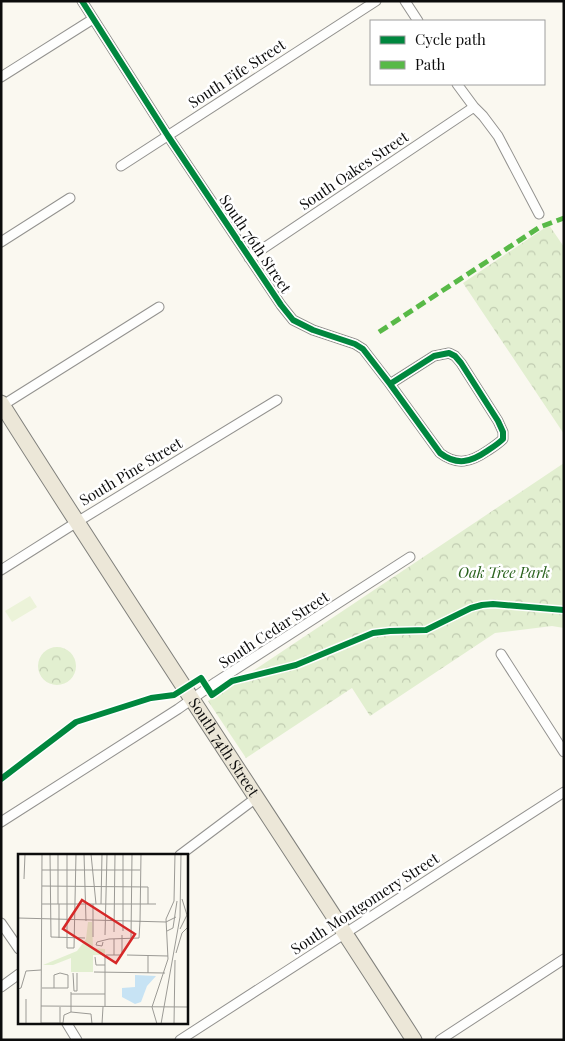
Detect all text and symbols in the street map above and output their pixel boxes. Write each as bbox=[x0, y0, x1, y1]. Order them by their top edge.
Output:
legend bbox=[370, 20, 545, 85]
text: Cycle path bbox=[415, 29, 486, 49]
street label: South Fife Street bbox=[184, 34, 290, 112]
text: Path bbox=[415, 54, 445, 74]
street label: South Oakes Street bbox=[295, 126, 413, 214]
street label: South 76th Street bbox=[215, 190, 297, 297]
street label: South Pine Street bbox=[75, 432, 186, 510]
park label: Oak Tree Park bbox=[458, 562, 550, 582]
street label: South Cedar Street bbox=[215, 586, 333, 672]
street label: South 74th Street bbox=[185, 694, 264, 801]
street label: South Montgomery Street bbox=[287, 847, 443, 959]
inset map bbox=[18, 854, 188, 1024]

